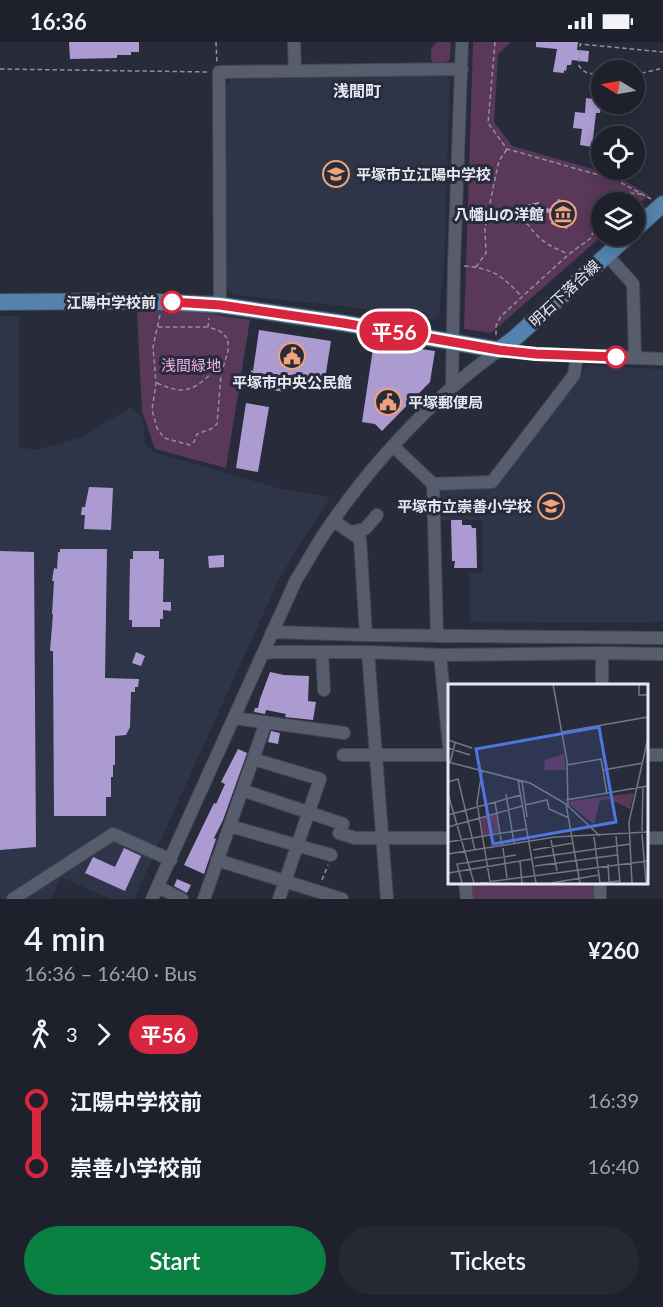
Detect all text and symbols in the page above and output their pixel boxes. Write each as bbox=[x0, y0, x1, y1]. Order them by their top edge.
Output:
text: 16:36 bbox=[30, 8, 87, 35]
north arrow bbox=[591, 60, 645, 114]
map controls bbox=[591, 60, 645, 246]
district label: 浅間町 bbox=[333, 81, 381, 100]
button: locate bbox=[591, 126, 645, 180]
school or university icon: 平塚市立江陽中学校 bbox=[321, 159, 351, 189]
place label: 平塚市立江陽中学校 bbox=[356, 165, 491, 183]
button: layers bbox=[591, 192, 645, 246]
museum icon: 八幡山の洋館 bbox=[548, 199, 578, 229]
place label: 八幡山の洋館 bbox=[454, 205, 544, 223]
street label: 明石下落合線 bbox=[525, 256, 603, 330]
marker: 江陽中学校前 bbox=[161, 291, 183, 313]
place label: 江陽中学校前 bbox=[66, 293, 156, 311]
line badge: 平56 bbox=[360, 312, 428, 350]
text: 平56 bbox=[371, 319, 417, 344]
public building icon: 平塚市中央公民館 bbox=[277, 341, 307, 371]
unlabelled marker bbox=[605, 346, 627, 368]
park label: 浅間緑地 bbox=[161, 356, 221, 374]
place label: 平塚市中央公民館 bbox=[232, 373, 352, 391]
public building icon: 平塚郵便局 bbox=[373, 387, 403, 417]
place label: 平塚郵便局 bbox=[408, 393, 483, 411]
school or university icon: 平塚市立崇善小学校 bbox=[536, 491, 566, 521]
place label: 平塚市立崇善小学校 bbox=[397, 497, 532, 515]
inset map bbox=[448, 684, 648, 884]
text: 4 min bbox=[24, 918, 105, 958]
text: ¥260 bbox=[588, 937, 639, 964]
text: 16:36 – 16:40 · Bus bbox=[24, 961, 197, 985]
icon: walk bbox=[24, 1018, 57, 1051]
icon: forward bbox=[87, 1018, 120, 1051]
text: 3 bbox=[66, 1022, 78, 1046]
text: 平56 bbox=[141, 1022, 186, 1047]
text: 江陽中学校前 bbox=[70, 1088, 202, 1115]
text: 16:39 bbox=[588, 1088, 639, 1112]
text: 崇善小学校前 bbox=[70, 1154, 202, 1181]
text: 16:40 bbox=[588, 1154, 639, 1178]
button: Start bbox=[24, 1226, 326, 1295]
button: Tickets bbox=[338, 1226, 639, 1295]

